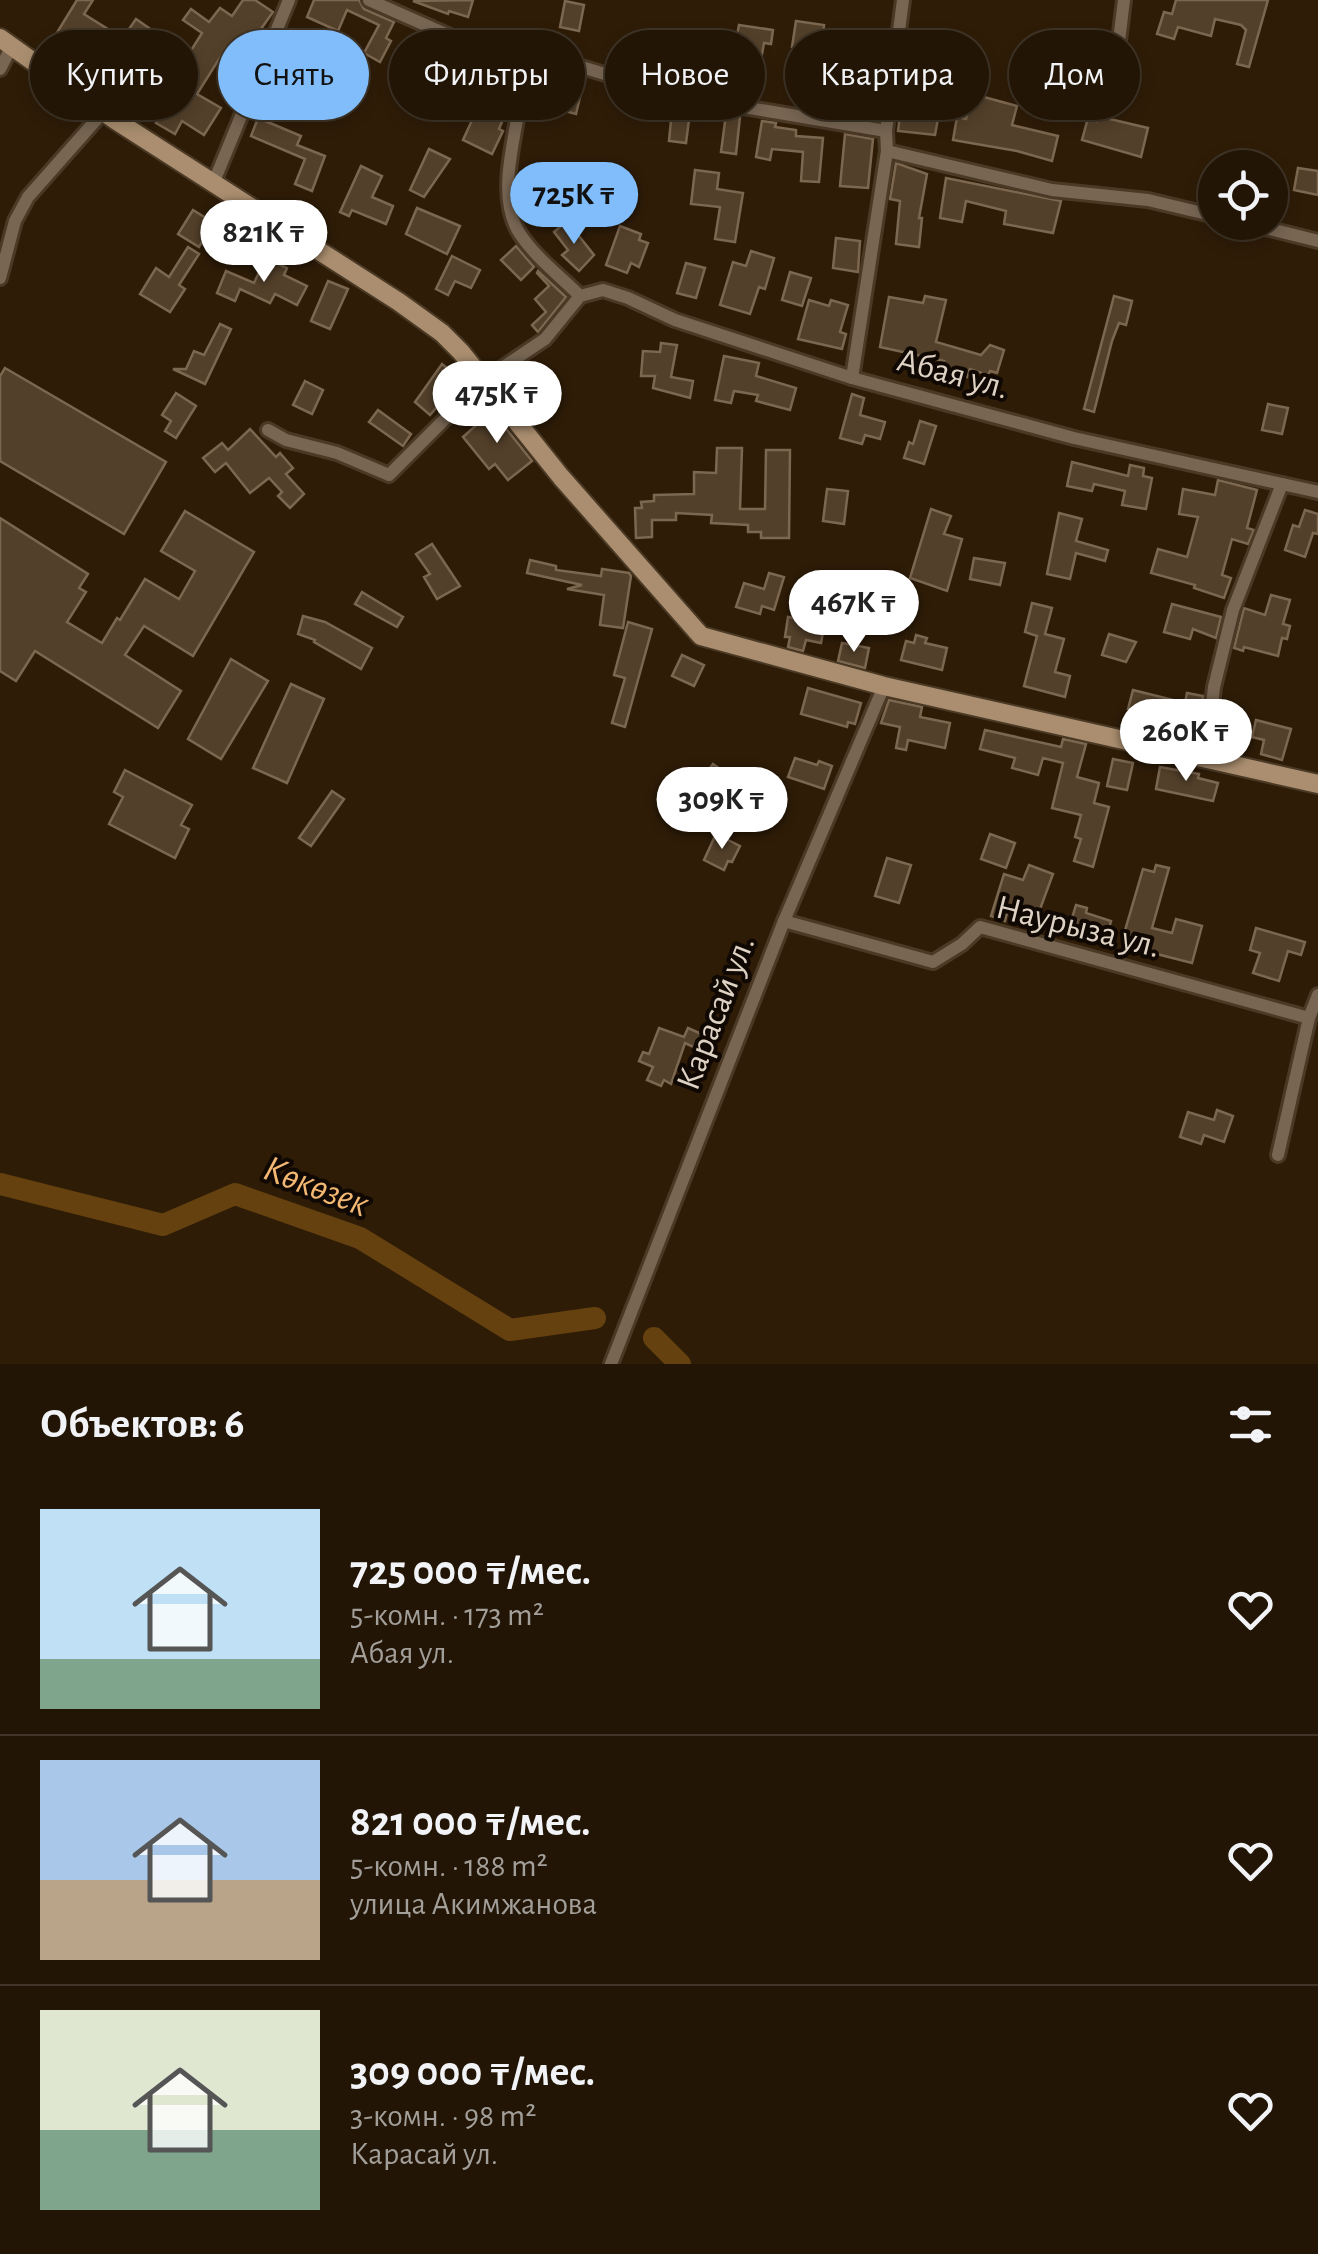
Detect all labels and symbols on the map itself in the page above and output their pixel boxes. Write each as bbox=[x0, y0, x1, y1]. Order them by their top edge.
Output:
pin: 725K ₸ bbox=[493, 162, 655, 247]
pin: 821K ₸ bbox=[183, 200, 345, 285]
street label: Абая ул. bbox=[893, 342, 1013, 406]
pin: 475K ₸ bbox=[416, 361, 578, 446]
pin: 467K ₸ bbox=[773, 570, 935, 655]
pin: 260K ₸ bbox=[1105, 699, 1267, 784]
pin: 309K ₸ bbox=[641, 767, 803, 852]
street label: Наурыза ул. bbox=[992, 890, 1164, 964]
street label: Карасай ул. bbox=[671, 931, 761, 1095]
water label: Көкөзек bbox=[258, 1150, 374, 1224]

